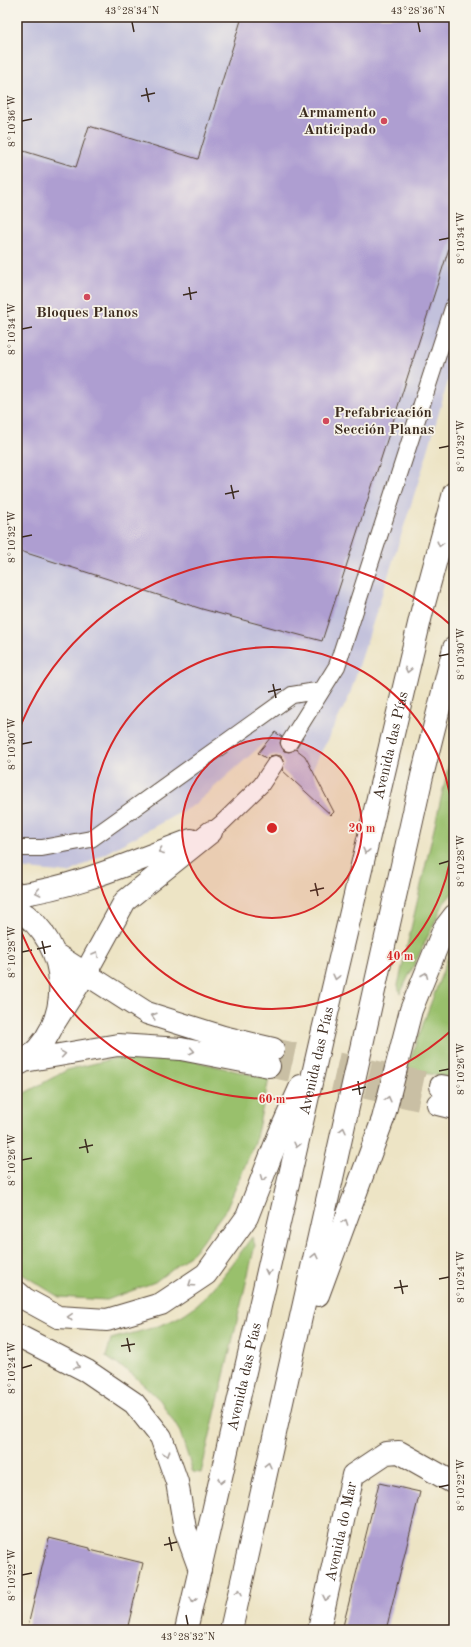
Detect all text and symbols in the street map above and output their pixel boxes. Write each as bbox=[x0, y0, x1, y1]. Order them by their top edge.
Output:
text: 43°28'34"N bbox=[105, 6, 160, 16]
text: 43°28'36"N bbox=[391, 6, 446, 16]
text: 8°10'36"W bbox=[7, 95, 17, 147]
place label: Armamento Anticipado bbox=[298, 106, 376, 138]
marker: Armamento Anticipado bbox=[379, 116, 389, 126]
text: 8°10'34"W bbox=[456, 212, 466, 264]
marker: Bloques Planos bbox=[82, 292, 92, 302]
text: 8°10'34"W bbox=[7, 303, 17, 355]
place label: Bloques Planos bbox=[36, 306, 138, 321]
place label: Prefabricación Sección Planas bbox=[334, 406, 434, 438]
marker: Prefabricación Sección Planas bbox=[321, 416, 331, 426]
text: 8°10'32"W bbox=[456, 420, 466, 472]
text: 8°10'32"W bbox=[7, 511, 17, 563]
one-way arrow bbox=[436, 540, 445, 547]
text: 8°10'30"W bbox=[456, 628, 466, 680]
one-way arrow bbox=[405, 667, 413, 673]
street label: Avenida das Pías bbox=[372, 690, 412, 801]
text: 8°10'30"W bbox=[7, 718, 17, 770]
centre of rings bbox=[265, 821, 279, 835]
text: 20 m bbox=[349, 823, 376, 835]
text: 8°10'28"W bbox=[456, 835, 466, 887]
one-way arrow bbox=[158, 847, 165, 855]
one-way arrow bbox=[362, 848, 370, 854]
one-way arrow bbox=[35, 887, 41, 895]
text: 8°10'28"W bbox=[7, 926, 17, 978]
one-way arrow bbox=[91, 950, 98, 958]
text: 40 m bbox=[387, 951, 414, 963]
one-way arrow bbox=[421, 971, 429, 978]
one-way arrow bbox=[332, 974, 340, 981]
street label: Avenida das Pías bbox=[298, 1005, 337, 1117]
one-way arrow bbox=[151, 1012, 158, 1021]
text: 8°10'26"W bbox=[456, 1043, 466, 1095]
one-way arrow bbox=[189, 1047, 195, 1055]
one-way arrow bbox=[60, 1050, 66, 1059]
text: 60 m bbox=[259, 1094, 286, 1106]
one-way arrow bbox=[383, 1096, 392, 1103]
one-way arrow bbox=[339, 1126, 347, 1133]
text: 8°10'26"W bbox=[7, 1134, 17, 1186]
one-way arrow bbox=[294, 1142, 302, 1149]
one-way arrow bbox=[259, 1175, 267, 1182]
one-way arrow bbox=[341, 1218, 349, 1225]
text: 8°10'24"W bbox=[456, 1251, 466, 1303]
one-way arrow bbox=[311, 1253, 319, 1260]
one-way arrow bbox=[265, 1269, 273, 1275]
one-way arrow bbox=[188, 1279, 195, 1287]
one-way arrow bbox=[67, 1313, 73, 1322]
street label: Avenida das Pías bbox=[226, 1321, 265, 1432]
text: 8°10'24"W bbox=[7, 1342, 17, 1394]
one-way arrow bbox=[72, 1361, 80, 1368]
one-way arrow bbox=[162, 1450, 171, 1457]
text: 8°10'22"W bbox=[456, 1459, 466, 1511]
one-way arrow bbox=[264, 1462, 272, 1468]
one-way arrow bbox=[217, 1478, 225, 1484]
street label: Avenida do Mar bbox=[324, 1480, 360, 1583]
text: 8°10'22"W bbox=[7, 1549, 17, 1601]
one-way arrow bbox=[235, 1589, 243, 1595]
one-way arrow bbox=[322, 1594, 330, 1601]
one-way arrow bbox=[190, 1597, 198, 1603]
text: 43°28'32"N bbox=[161, 1632, 216, 1642]

